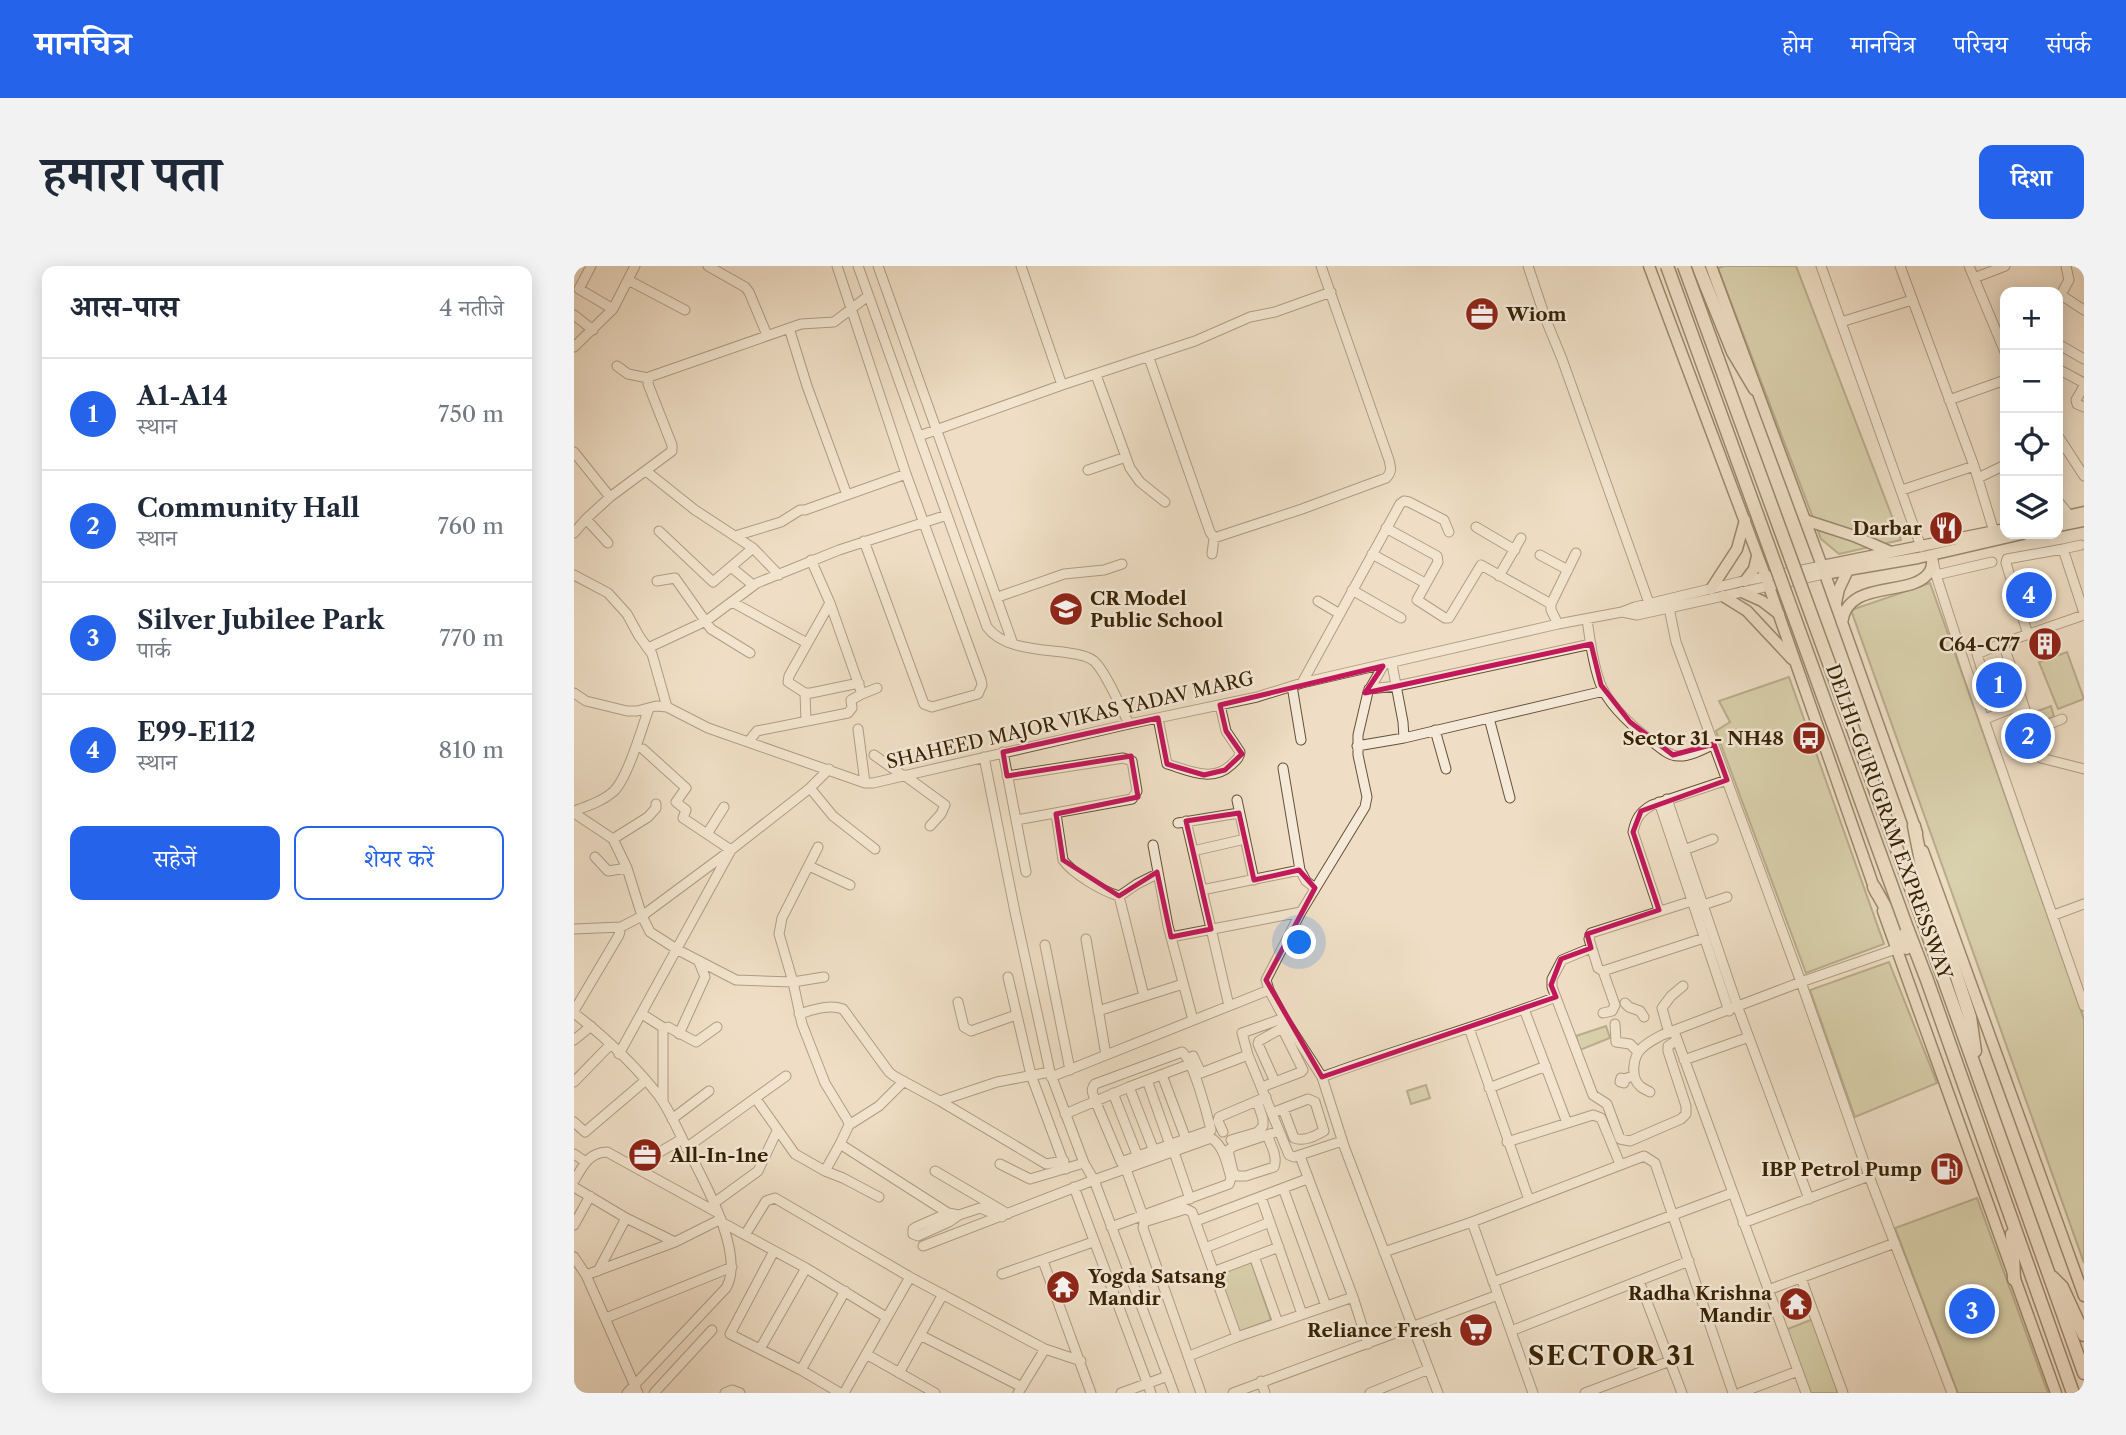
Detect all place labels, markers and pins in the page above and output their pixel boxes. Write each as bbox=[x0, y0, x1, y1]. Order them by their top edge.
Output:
office icon: Wiom bbox=[1463, 295, 1501, 333]
place label: Wiom bbox=[1505, 303, 1566, 326]
restaurant icon: Darbar bbox=[1927, 509, 1965, 547]
place label: Darbar bbox=[1853, 517, 1923, 540]
pin: 4 bbox=[2006, 569, 2052, 621]
place label: CR Model Public School bbox=[1090, 587, 1224, 632]
school or university icon: CR Model Public School bbox=[1047, 590, 1085, 628]
building icon: C64-C77 bbox=[2026, 625, 2064, 663]
place label: C64-C77 bbox=[1939, 633, 2020, 656]
pin: 1 bbox=[1976, 659, 2022, 711]
pin: 2 bbox=[2005, 710, 2051, 762]
bus stop icon: Sector 31 - NH48 bbox=[1790, 719, 1828, 757]
place label: Sector 31 - NH48 bbox=[1622, 727, 1784, 750]
office icon: All-In-1ne bbox=[626, 1136, 664, 1174]
place label: All-In-1ne bbox=[669, 1144, 768, 1167]
fuel station icon: IBP Petrol Pump bbox=[1928, 1150, 1966, 1188]
place label: IBP Petrol Pump bbox=[1761, 1158, 1922, 1181]
place label: Yogda Satsang Mandir bbox=[1087, 1265, 1227, 1310]
temple icon: Yogda Satsang Mandir bbox=[1044, 1268, 1082, 1306]
place label: Radha Krishna Mandir bbox=[1628, 1282, 1773, 1327]
temple icon: Radha Krishna Mandir bbox=[1777, 1285, 1815, 1323]
pin: 3 bbox=[1949, 1285, 1995, 1337]
supermarket icon: Reliance Fresh bbox=[1457, 1311, 1495, 1349]
place label: Reliance Fresh bbox=[1307, 1319, 1452, 1342]

